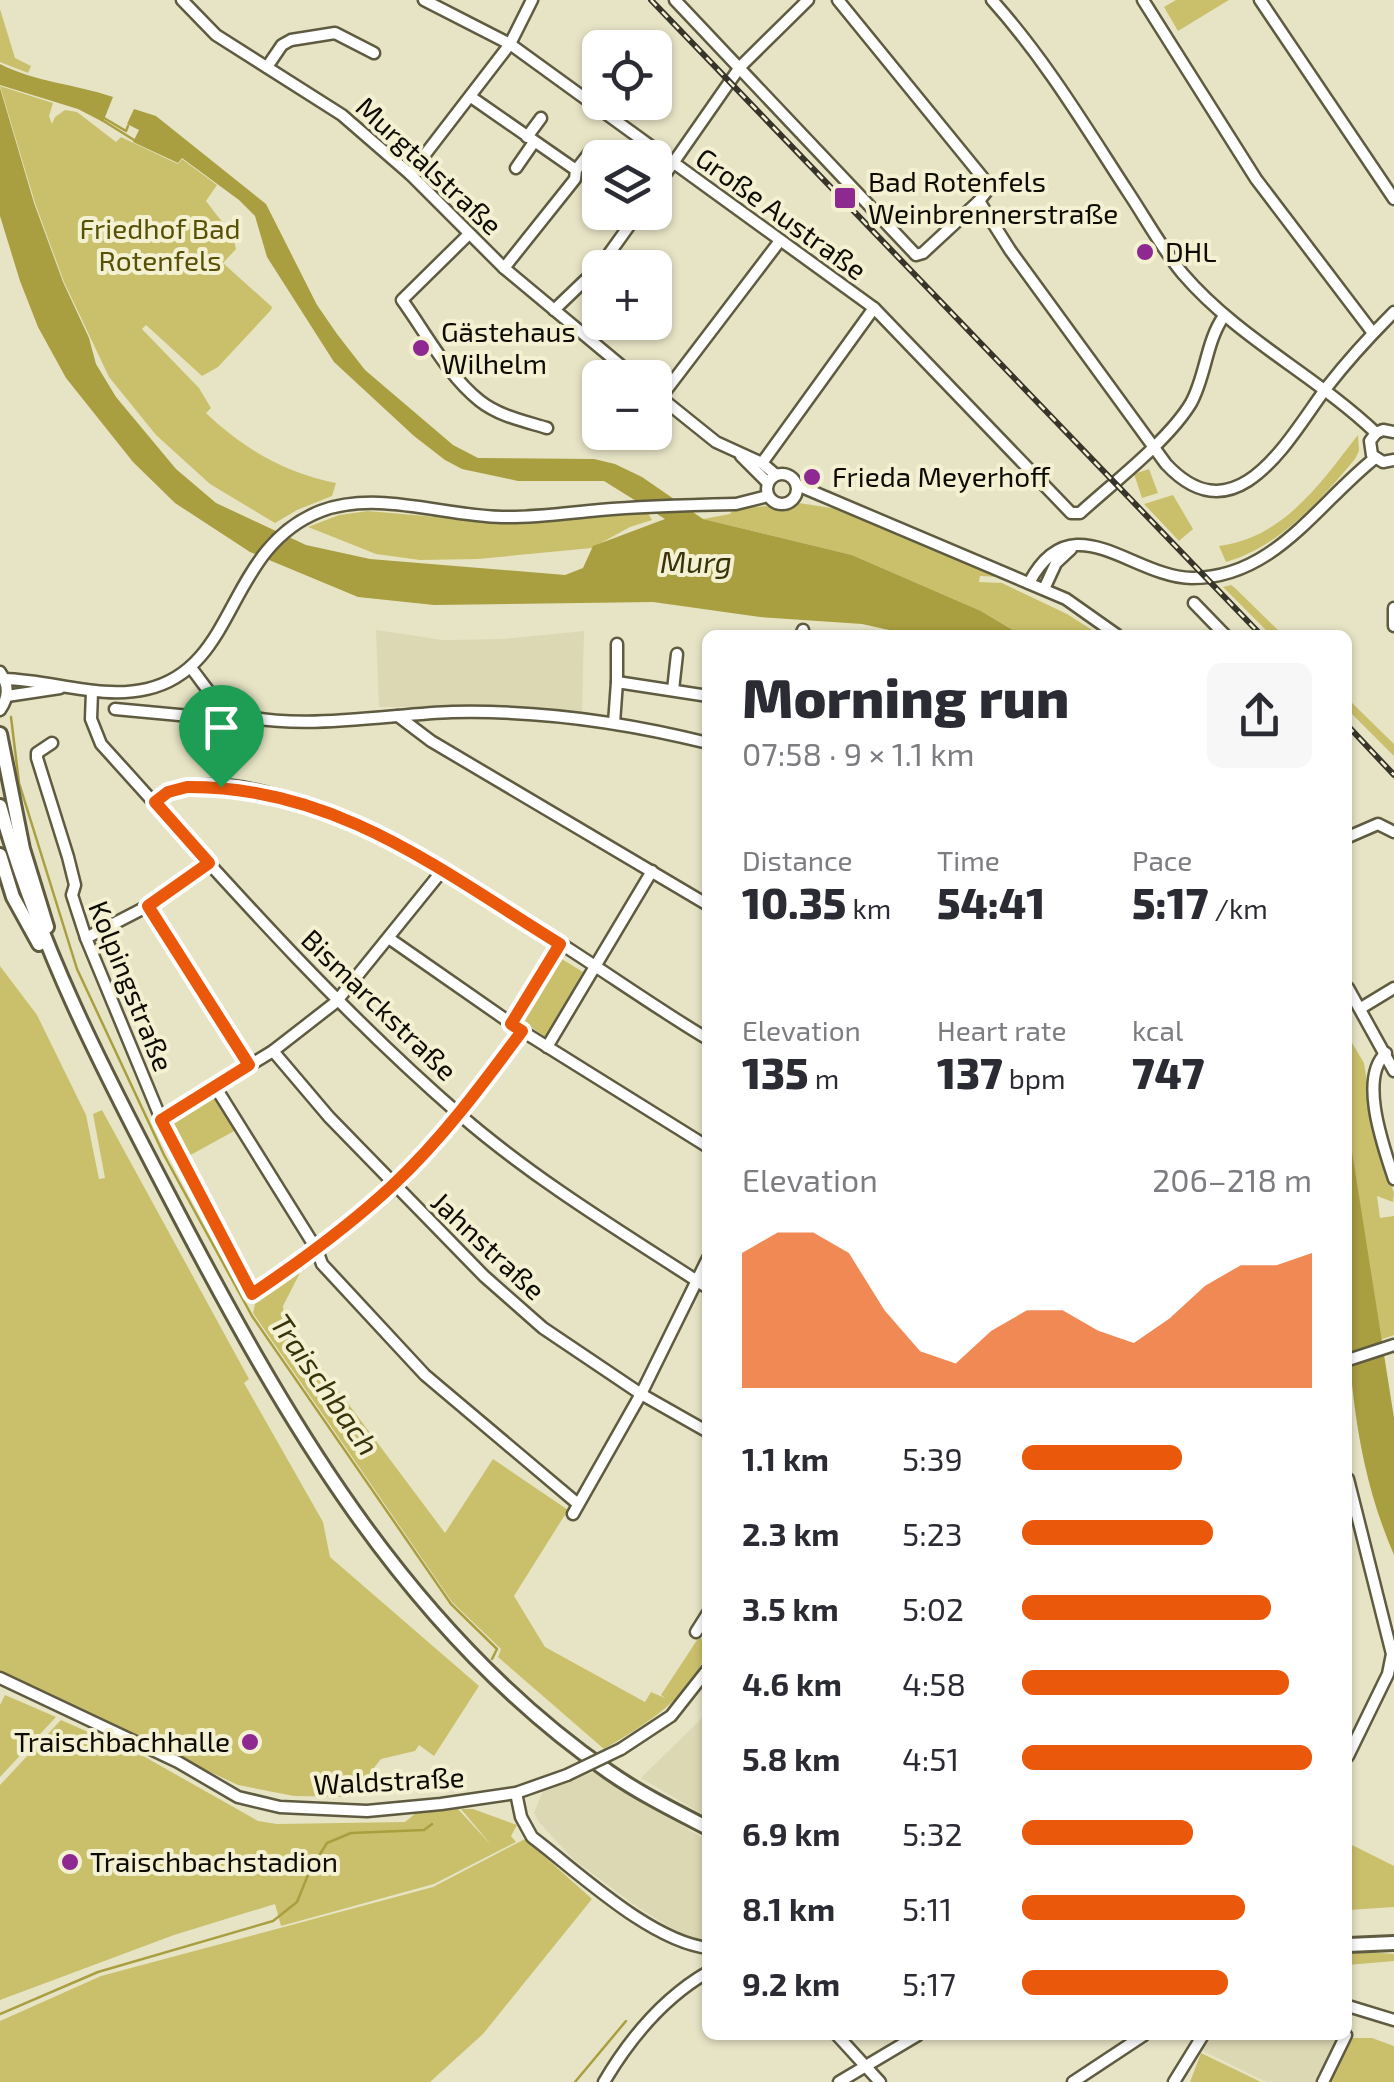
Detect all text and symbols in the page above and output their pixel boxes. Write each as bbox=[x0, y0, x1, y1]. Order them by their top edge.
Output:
map controls bbox=[582, 30, 672, 450]
button: locate bbox=[582, 30, 672, 120]
street label: Murgtalstraße bbox=[350, 89, 510, 241]
button: layers bbox=[582, 140, 672, 230]
street label: Große Austraße bbox=[690, 140, 874, 286]
place label: Bad Rotenfels Weinbrennerstraße bbox=[868, 164, 1118, 230]
marker: Bad Rotenfels Weinbrennerstraße bbox=[832, 185, 858, 211]
park label: Friedhof Bad Rotenfels bbox=[79, 211, 241, 277]
place label: DHL bbox=[1165, 234, 1217, 268]
marker: DHL bbox=[1134, 241, 1156, 263]
button: + bbox=[582, 250, 672, 340]
place label: Gästehaus Wilhelm bbox=[441, 314, 576, 380]
marker: Gästehaus Wilhelm bbox=[410, 337, 432, 359]
button: − bbox=[582, 360, 672, 450]
place label: Frieda Meyerhoff bbox=[832, 459, 1051, 493]
marker: Frieda Meyerhoff bbox=[801, 466, 823, 488]
water label: Murg bbox=[660, 543, 732, 579]
text: Morning run bbox=[742, 663, 1070, 729]
button: share bbox=[1207, 663, 1312, 768]
pin bbox=[179, 685, 264, 788]
icon: arrive bbox=[194, 700, 249, 755]
text: 07:58 · 9 × 1.1 km bbox=[742, 734, 975, 772]
text: Distance bbox=[742, 843, 853, 877]
text: Time bbox=[937, 843, 1000, 877]
text: Pace bbox=[1132, 843, 1192, 877]
text: 10.35 bbox=[742, 877, 846, 927]
text: 54:41 bbox=[937, 877, 1045, 927]
text: 5:17 bbox=[1132, 877, 1208, 927]
text: km bbox=[846, 891, 891, 925]
text: /km bbox=[1208, 891, 1268, 925]
street label: Kolpingstraße bbox=[82, 895, 182, 1076]
street label: Bismarckstraße bbox=[295, 922, 464, 1087]
text: Elevation bbox=[742, 1013, 861, 1047]
text: Heart rate bbox=[937, 1013, 1067, 1047]
text: kcal bbox=[1132, 1013, 1183, 1047]
text: 135 bbox=[742, 1047, 809, 1097]
text: 137 bbox=[937, 1047, 1003, 1097]
text: 747 bbox=[1132, 1047, 1204, 1097]
text: m bbox=[809, 1061, 839, 1095]
text: bpm bbox=[1003, 1061, 1066, 1095]
text: Elevation bbox=[742, 1160, 878, 1198]
text: 206–218 m bbox=[1152, 1160, 1312, 1198]
street label: Jahnstraße bbox=[425, 1184, 553, 1306]
water label: Traischbach bbox=[264, 1306, 388, 1462]
text: 1.1 km bbox=[742, 1439, 829, 1477]
text: 5:39 bbox=[902, 1439, 963, 1477]
text: 2.3 km bbox=[742, 1514, 840, 1552]
text: 5:23 bbox=[902, 1514, 962, 1552]
text: 3.5 km bbox=[742, 1589, 839, 1627]
text: 5:02 bbox=[902, 1589, 964, 1627]
text: 4.6 km bbox=[742, 1664, 842, 1702]
text: 4:58 bbox=[902, 1664, 966, 1702]
place label: Traischbachhalle bbox=[14, 1724, 230, 1758]
marker: Traischbachhalle bbox=[239, 1731, 261, 1753]
text: 5.8 km bbox=[742, 1739, 840, 1777]
text: 4:51 bbox=[902, 1739, 959, 1777]
street label: Waldstraße bbox=[312, 1759, 465, 1801]
text: 6.9 km bbox=[742, 1814, 841, 1852]
text: 5:32 bbox=[902, 1814, 962, 1852]
place label: Traischbachstadion bbox=[90, 1844, 338, 1878]
marker: Traischbachstadion bbox=[59, 1851, 81, 1873]
text: 8.1 km bbox=[742, 1889, 835, 1927]
text: 5:11 bbox=[902, 1889, 952, 1927]
text: 9.2 km bbox=[742, 1964, 840, 2002]
text: 5:17 bbox=[902, 1964, 956, 2002]

